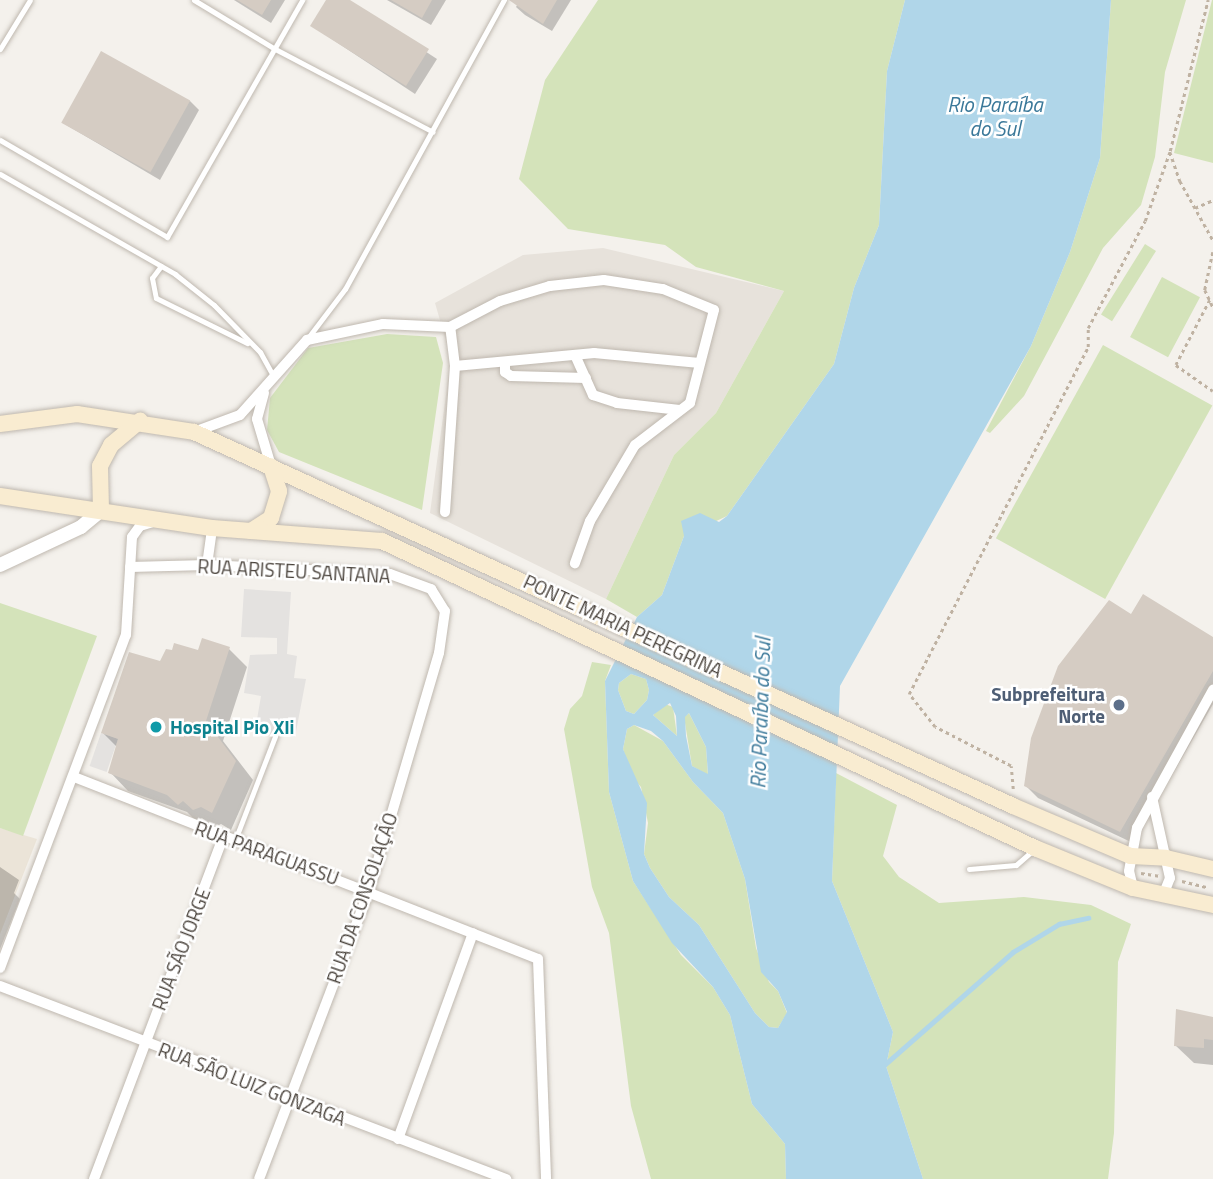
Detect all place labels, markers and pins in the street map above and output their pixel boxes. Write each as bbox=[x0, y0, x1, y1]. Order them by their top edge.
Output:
place label: Subprefeitura Norte bbox=[991, 683, 1105, 727]
marker: Subprefeitura Norte bbox=[1111, 697, 1127, 713]
place label: Hospital Pio XIi bbox=[170, 716, 295, 738]
marker: Hospital Pio XIi bbox=[148, 719, 164, 735]

